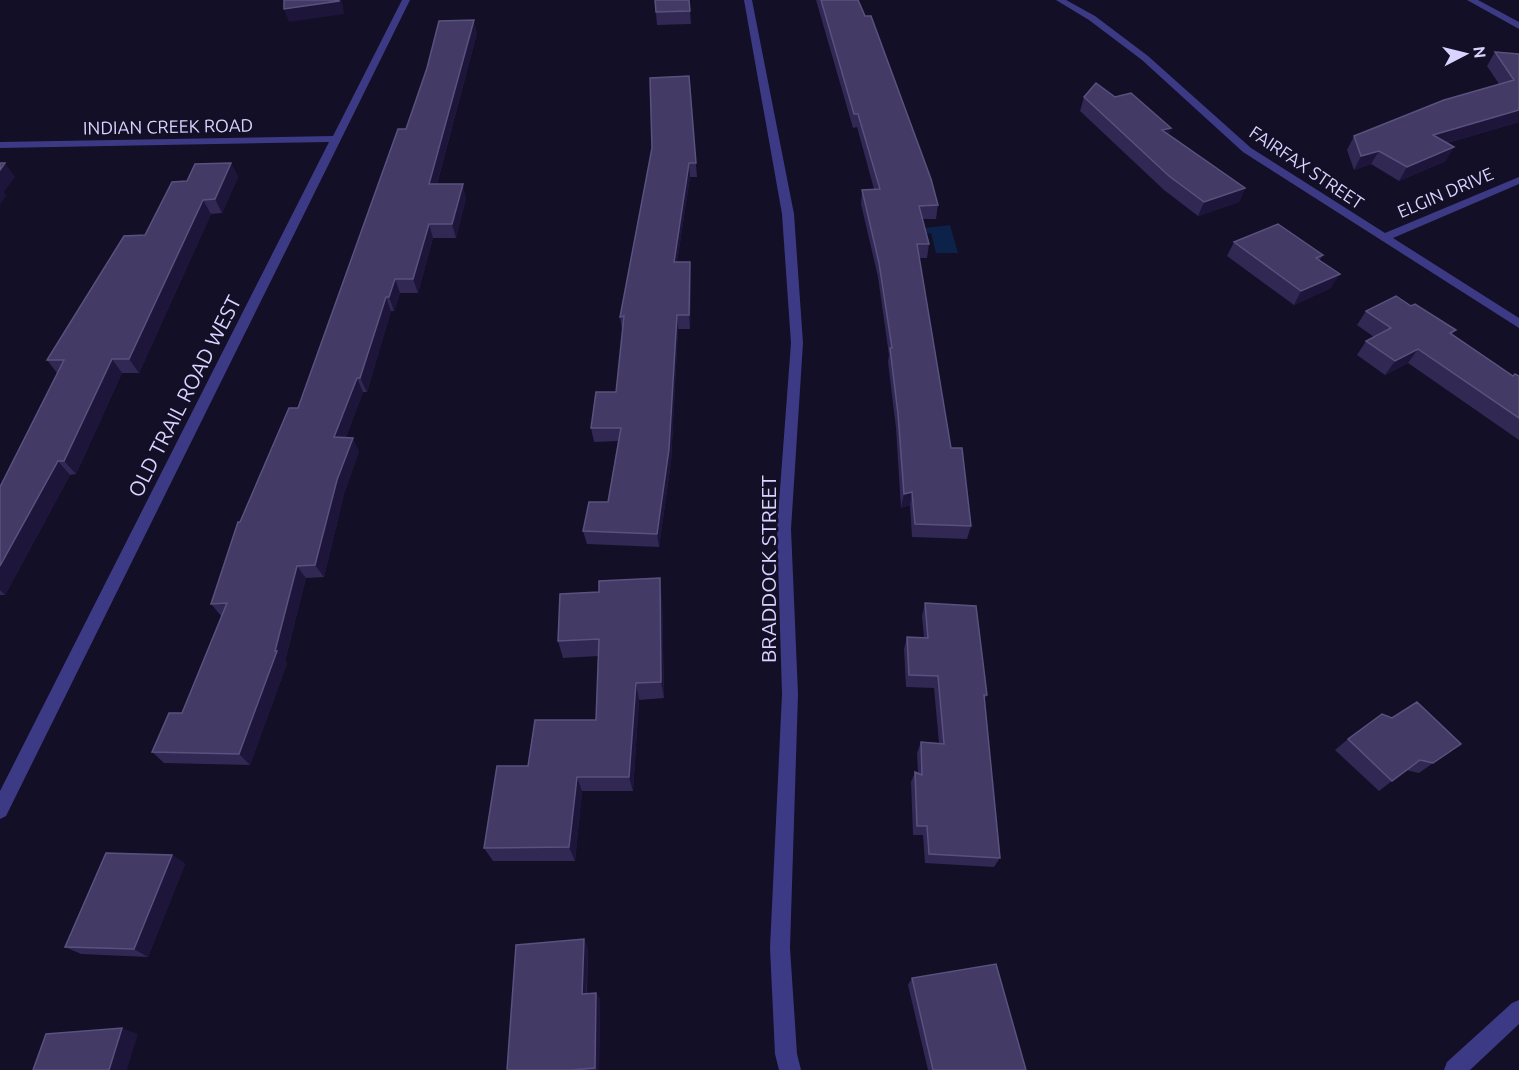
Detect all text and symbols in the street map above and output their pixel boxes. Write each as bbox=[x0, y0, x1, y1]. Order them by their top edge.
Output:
north arrow bbox=[1435, 24, 1495, 84]
text: N bbox=[1470, 45, 1490, 59]
street label: INDIAN CREEK ROAD bbox=[83, 115, 253, 137]
street label: FAIRFAX STREET bbox=[1246, 121, 1368, 213]
street label: ELGIN DRIVE bbox=[1394, 163, 1496, 221]
street label: OLD TRAIL ROAD WEST bbox=[123, 291, 245, 501]
street label: BRADDOCK STREET bbox=[756, 475, 780, 663]

